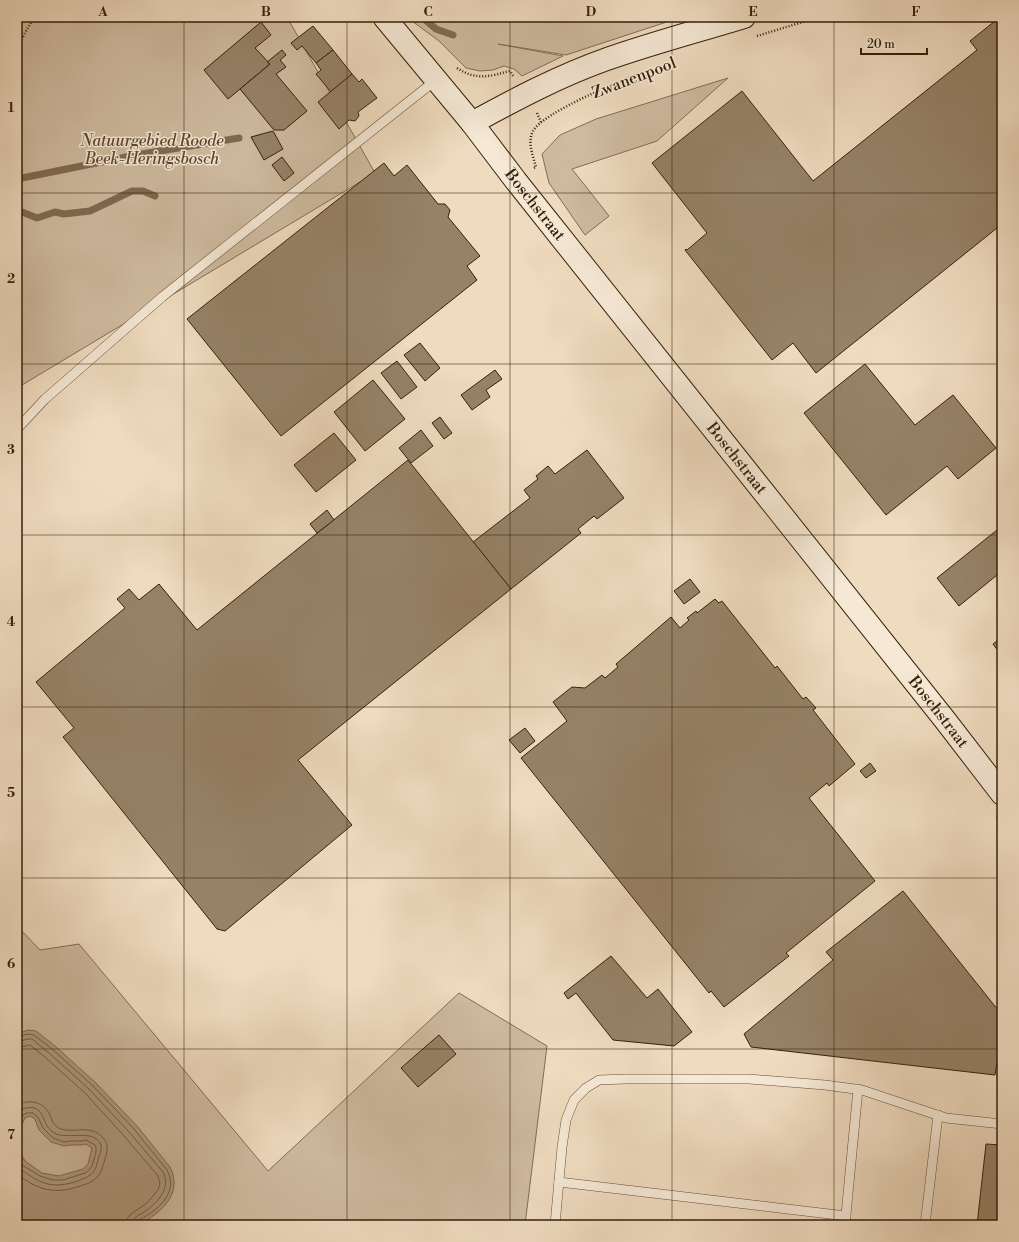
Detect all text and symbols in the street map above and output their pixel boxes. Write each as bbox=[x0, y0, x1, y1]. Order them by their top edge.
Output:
text: A bbox=[97, 4, 108, 20]
text: B bbox=[261, 4, 271, 20]
text: C bbox=[423, 4, 433, 20]
text: D bbox=[586, 4, 596, 20]
text: E bbox=[748, 4, 758, 20]
text: F bbox=[911, 4, 921, 20]
scale bar bbox=[861, 30, 927, 56]
text: 20 m bbox=[867, 37, 895, 52]
street label: Zwanenpool bbox=[589, 53, 679, 103]
text: 1 bbox=[8, 100, 15, 116]
park label: Natuurgebied Roode Beek-Heringsbosch bbox=[79, 131, 224, 169]
street label: Boschstraat bbox=[500, 164, 570, 245]
text: 2 bbox=[7, 271, 15, 287]
street label: Boschstraat bbox=[701, 418, 772, 499]
text: 3 bbox=[7, 442, 15, 458]
text: 4 bbox=[7, 614, 16, 630]
street label: Boschstraat bbox=[903, 671, 973, 752]
text: 5 bbox=[7, 785, 15, 801]
text: 6 bbox=[7, 956, 15, 972]
text: 7 bbox=[7, 1127, 15, 1143]

